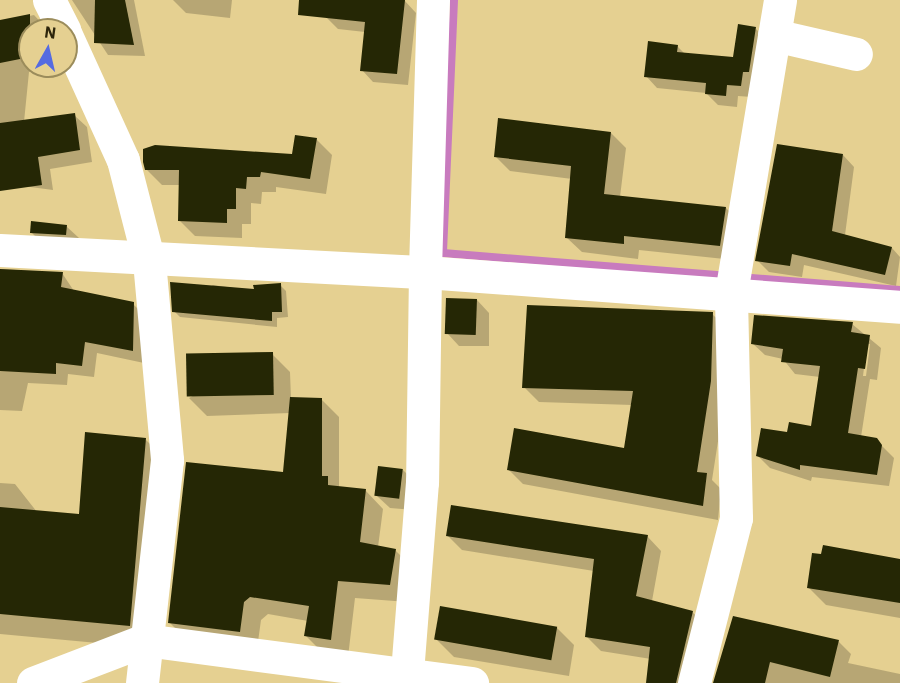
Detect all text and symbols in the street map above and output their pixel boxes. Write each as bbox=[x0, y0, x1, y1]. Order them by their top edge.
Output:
north arrow bbox=[18, 18, 78, 78]
text: N bbox=[43, 21, 57, 43]

